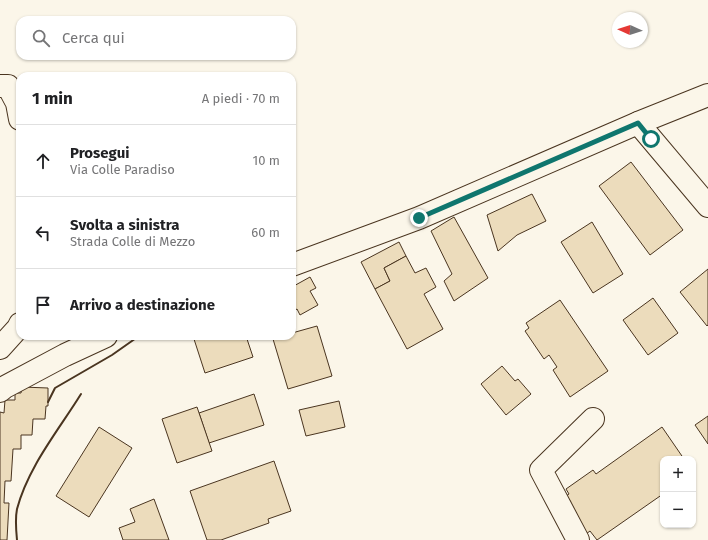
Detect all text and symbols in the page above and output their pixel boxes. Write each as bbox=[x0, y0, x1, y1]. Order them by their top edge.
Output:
north arrow bbox=[612, 12, 648, 48]
search box bbox=[16, 16, 296, 60]
icon: search bbox=[30, 27, 52, 49]
text: Cerca qui bbox=[62, 29, 125, 47]
text: 1 min bbox=[32, 88, 73, 109]
text: A piedi · 70 m bbox=[202, 91, 280, 106]
route start bbox=[642, 130, 660, 148]
text: Prosegui bbox=[70, 144, 129, 162]
icon: ahead bbox=[32, 150, 54, 172]
text: 10 m bbox=[253, 153, 280, 168]
text: Via Colle Paradiso bbox=[70, 162, 175, 177]
route end bbox=[410, 209, 428, 227]
text: Svolta a sinistra bbox=[70, 216, 180, 234]
icon: left bbox=[32, 222, 54, 244]
text: 60 m bbox=[251, 225, 280, 240]
text: Strada Colle di Mezzo bbox=[70, 234, 195, 249]
icon: arrive bbox=[32, 294, 54, 316]
text: Arrivo a destinazione bbox=[70, 296, 215, 314]
map controls bbox=[660, 456, 696, 528]
button: + bbox=[660, 456, 696, 492]
button: − bbox=[660, 492, 696, 528]

